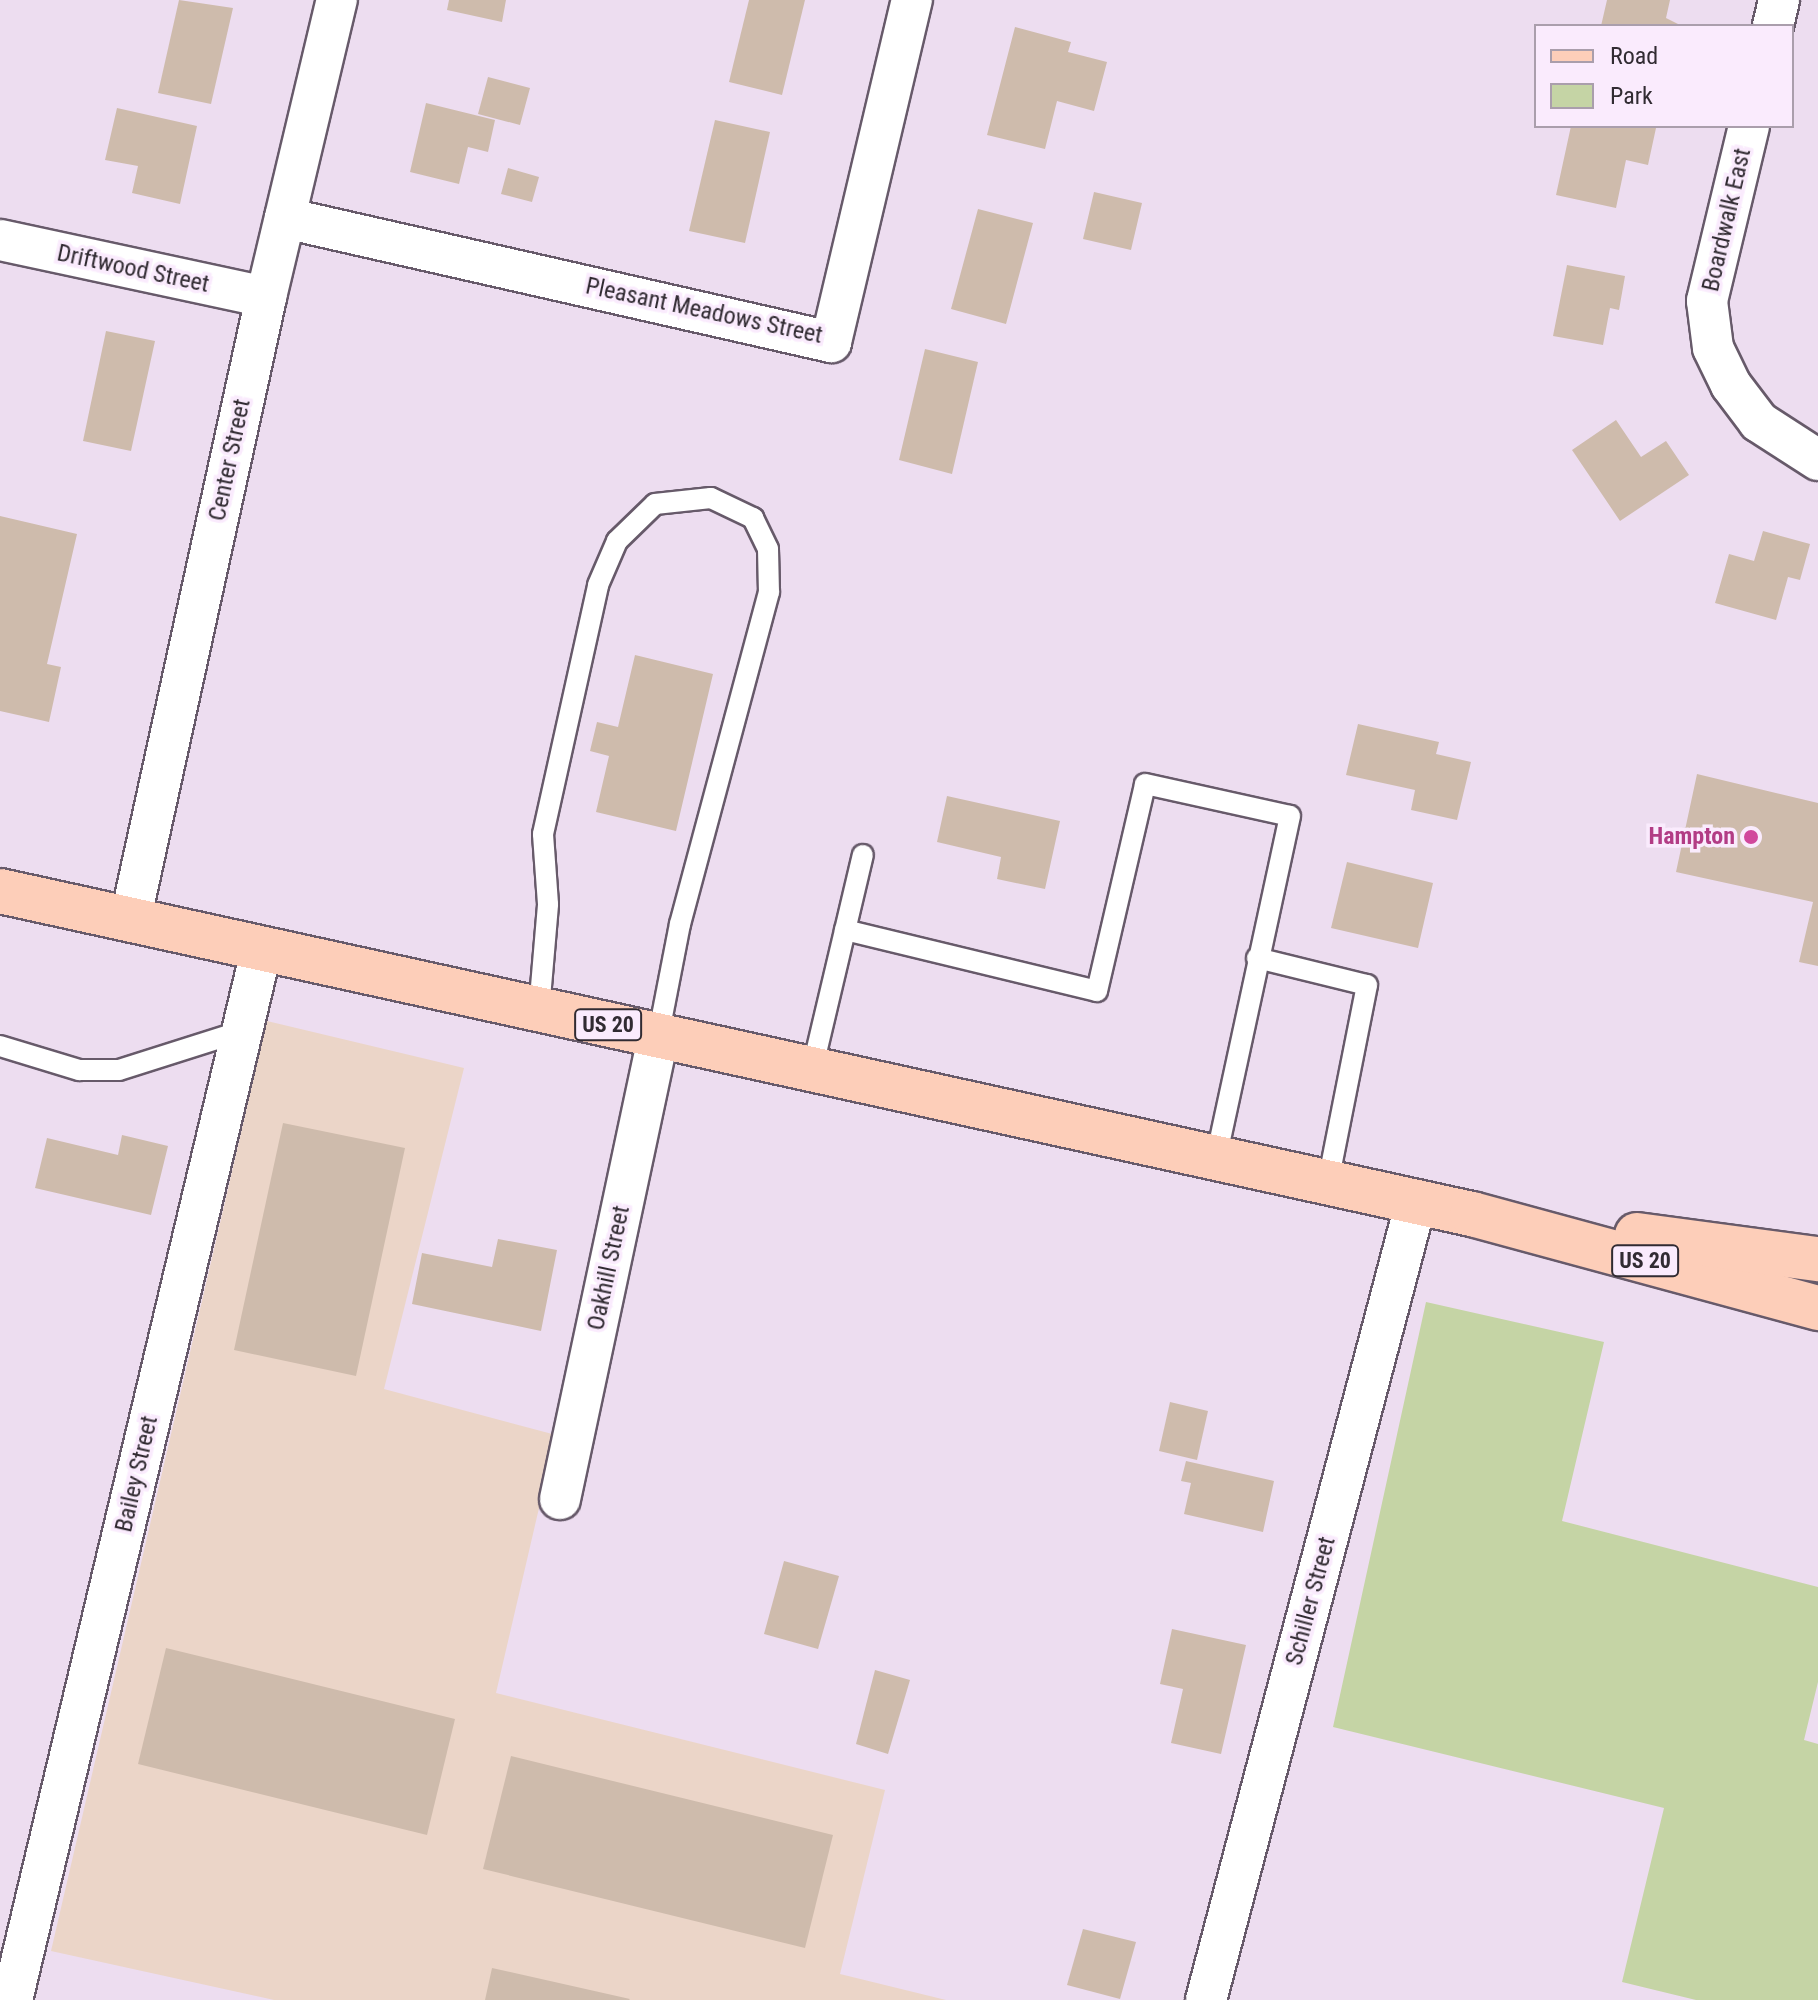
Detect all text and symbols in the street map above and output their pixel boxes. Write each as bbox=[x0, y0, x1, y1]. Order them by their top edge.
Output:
legend bbox=[1534, 24, 1794, 128]
text: Road bbox=[1610, 42, 1658, 70]
text: Park bbox=[1610, 82, 1653, 110]
street label: Boardwalk East bbox=[1697, 146, 1757, 294]
street label: Driftwood Street bbox=[54, 239, 212, 299]
street label: Pleasant Meadows Street bbox=[583, 272, 825, 350]
street label: Center Street bbox=[203, 396, 257, 524]
place label: Hampton bbox=[1649, 823, 1735, 851]
marker: Hampton bbox=[1742, 828, 1760, 846]
road number: US 20 bbox=[574, 1007, 642, 1043]
street label: Oakhill Street bbox=[582, 1203, 636, 1333]
road number: US 20 bbox=[1611, 1243, 1679, 1279]
street label: Bailey Street bbox=[110, 1413, 164, 1535]
street label: Schiller Street bbox=[1280, 1534, 1342, 1668]

